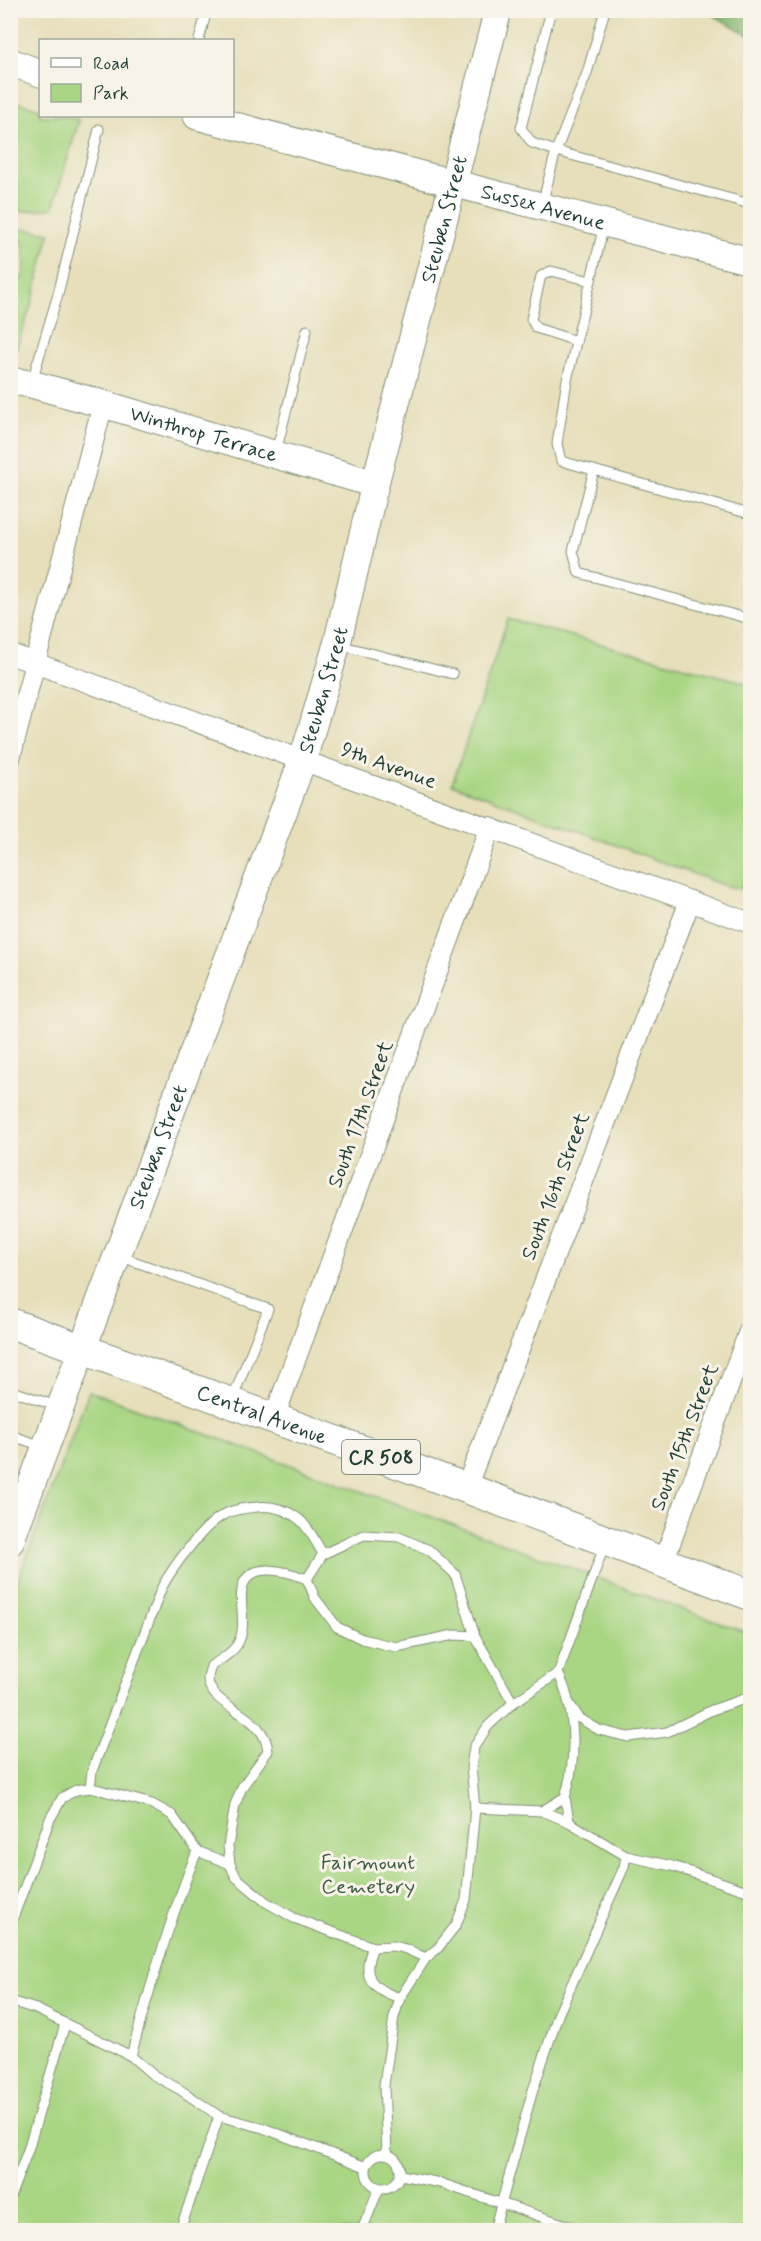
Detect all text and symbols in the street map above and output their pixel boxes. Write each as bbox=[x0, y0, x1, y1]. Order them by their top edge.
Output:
legend bbox=[39, 39, 234, 117]
text: Road bbox=[93, 52, 129, 76]
text: Park bbox=[93, 82, 129, 106]
street label: Steuben Street bbox=[415, 153, 475, 286]
street label: Sussex Avenue bbox=[478, 178, 608, 238]
street label: Winthrop Terrace bbox=[126, 400, 281, 470]
street label: Steuben Street bbox=[292, 624, 356, 757]
street label: 9th Avenue bbox=[337, 736, 440, 796]
street label: South 17th Street bbox=[321, 1036, 401, 1192]
street label: Steuben Street bbox=[123, 1081, 195, 1213]
street label: South 16th Street bbox=[515, 1108, 597, 1264]
street label: South 15th Street bbox=[644, 1359, 726, 1515]
street label: Central Avenue bbox=[193, 1379, 331, 1452]
road number: CR 508 bbox=[342, 1440, 420, 1474]
park label: Fairmount Cemetery bbox=[321, 1849, 415, 1901]

